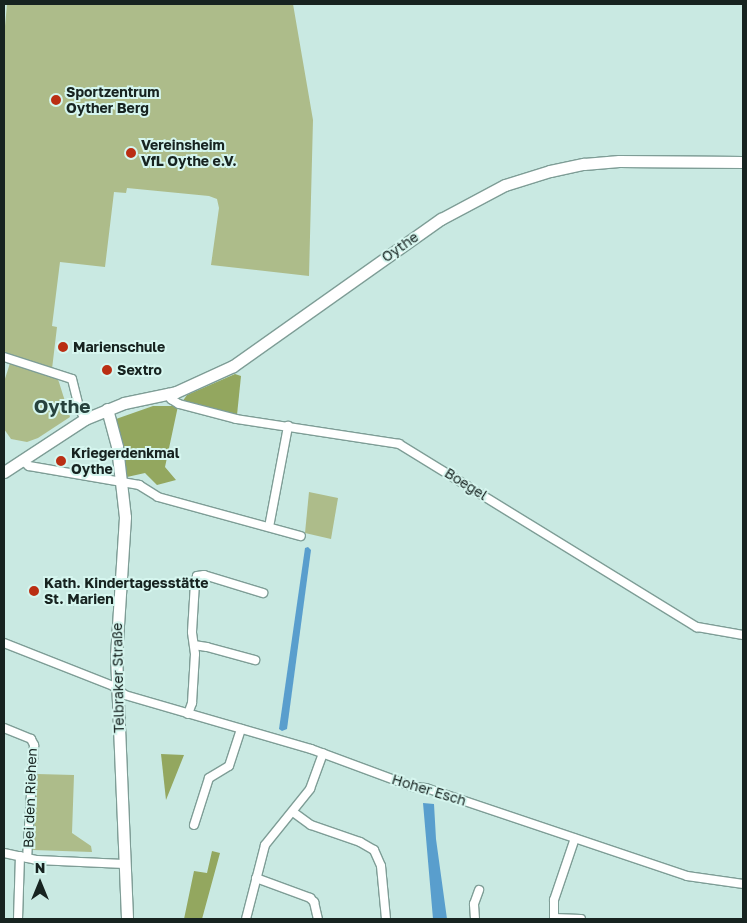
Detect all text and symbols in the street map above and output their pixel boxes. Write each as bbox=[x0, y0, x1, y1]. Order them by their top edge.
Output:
place label: Sportzentrum Oyther Berg bbox=[66, 84, 159, 116]
marker: Sportzentrum Oyther Berg bbox=[50, 94, 62, 106]
place label: Vereinsheim VfL Oythe e.V. bbox=[141, 137, 237, 170]
marker: Vereinsheim VfL Oythe e.V. bbox=[125, 147, 137, 159]
street label: Oythe bbox=[378, 228, 422, 266]
place label: Marienschule bbox=[73, 339, 165, 355]
marker: Marienschule bbox=[57, 341, 69, 353]
place label: Sextro bbox=[117, 362, 162, 378]
marker: Sextro bbox=[101, 364, 113, 376]
district label: Oythe bbox=[34, 395, 90, 417]
place label: Kriegerdenkmal Oythe bbox=[71, 445, 179, 478]
marker: Kriegerdenkmal Oythe bbox=[55, 455, 67, 467]
street label: Boegel bbox=[442, 464, 490, 504]
place label: Kath. Kindertagesstätte St. Marien bbox=[44, 575, 208, 608]
marker: Kath. Kindertagesstätte St. Marien bbox=[28, 585, 40, 597]
street label: Telbraker Straße bbox=[109, 623, 127, 733]
street label: Bei den Riehen bbox=[20, 748, 40, 848]
street label: Hoher Esch bbox=[390, 771, 468, 809]
north arrow bbox=[15, 858, 65, 908]
text: N bbox=[35, 859, 45, 876]

